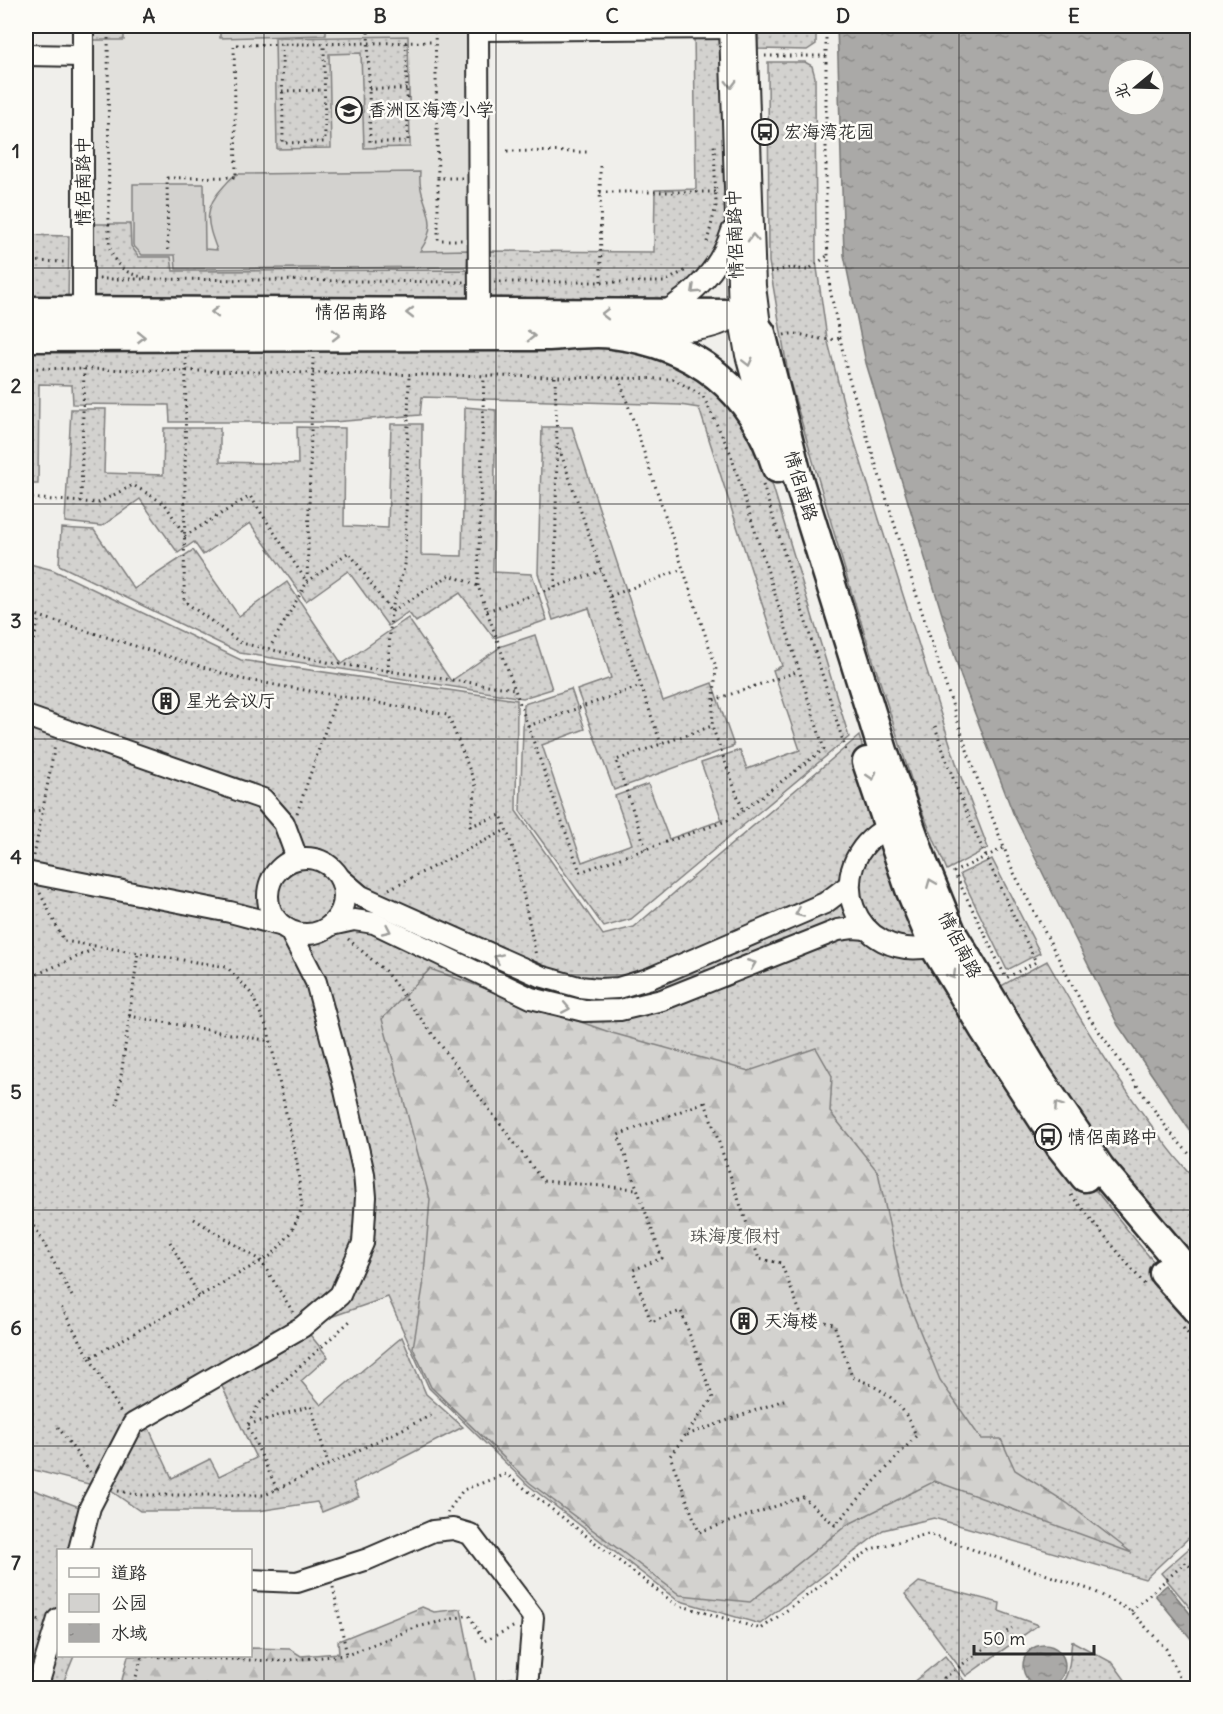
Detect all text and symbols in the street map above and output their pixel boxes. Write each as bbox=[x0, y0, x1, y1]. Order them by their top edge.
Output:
text: A bbox=[143, 3, 156, 28]
text: B bbox=[373, 3, 387, 28]
text: C bbox=[605, 3, 619, 28]
text: D bbox=[836, 3, 850, 28]
text: E bbox=[1068, 3, 1080, 28]
north arrow bbox=[1106, 57, 1166, 117]
one-way arrow bbox=[725, 79, 737, 88]
text: 北 bbox=[1110, 81, 1134, 103]
school or university icon: 香洲区海湾小学 bbox=[334, 95, 364, 125]
place label: 香洲区海湾小学 bbox=[368, 98, 494, 121]
bus stop icon: 宏海湾花园 bbox=[750, 117, 780, 147]
place label: 宏海湾花园 bbox=[784, 120, 874, 143]
street label: 情侣南路中 bbox=[71, 136, 94, 226]
text: 1 bbox=[12, 138, 20, 163]
street label: 情侣南路中 bbox=[721, 189, 748, 279]
one-way arrow bbox=[746, 234, 759, 243]
one-way arrow bbox=[691, 283, 702, 294]
street label: 情侣南路 bbox=[315, 300, 387, 323]
one-way arrow bbox=[211, 306, 220, 318]
one-way arrow bbox=[406, 307, 415, 319]
one-way arrow bbox=[601, 308, 610, 320]
one-way arrow bbox=[332, 329, 341, 342]
one-way arrow bbox=[527, 330, 536, 342]
one-way arrow bbox=[137, 331, 146, 343]
one-way arrow bbox=[741, 357, 754, 367]
text: 2 bbox=[11, 373, 22, 398]
street label: 情侣南路 bbox=[780, 448, 823, 524]
text: 3 bbox=[10, 608, 22, 633]
building icon: 星光会议厅 bbox=[151, 686, 181, 716]
place label: 星光会议厅 bbox=[186, 689, 276, 712]
one-way arrow bbox=[864, 770, 877, 781]
text: 4 bbox=[10, 844, 22, 869]
one-way arrow bbox=[926, 878, 938, 889]
one-way arrow bbox=[794, 906, 805, 918]
street label: 情侣南路 bbox=[934, 907, 987, 982]
one-way arrow bbox=[381, 922, 392, 934]
one-way arrow bbox=[494, 953, 505, 965]
one-way arrow bbox=[746, 959, 757, 971]
one-way arrow bbox=[945, 969, 956, 979]
one-way arrow bbox=[560, 1001, 570, 1014]
text: 5 bbox=[10, 1079, 22, 1104]
one-way arrow bbox=[1054, 1102, 1065, 1113]
bus stop icon: 情侣南路中 bbox=[1033, 1122, 1063, 1152]
place label: 情侣南路中 bbox=[1068, 1125, 1158, 1148]
park label: 珠海度假村 bbox=[690, 1224, 780, 1247]
building icon: 天海楼 bbox=[729, 1306, 759, 1336]
place label: 天海楼 bbox=[764, 1309, 818, 1332]
text: 6 bbox=[10, 1315, 22, 1340]
legend bbox=[57, 1549, 252, 1657]
text: 7 bbox=[11, 1550, 21, 1575]
text: 道路 bbox=[111, 1561, 147, 1584]
text: 公园 bbox=[111, 1591, 147, 1614]
scale bar bbox=[974, 1618, 1094, 1656]
text: 水域 bbox=[111, 1621, 147, 1644]
text: 50 m bbox=[983, 1627, 1025, 1650]

